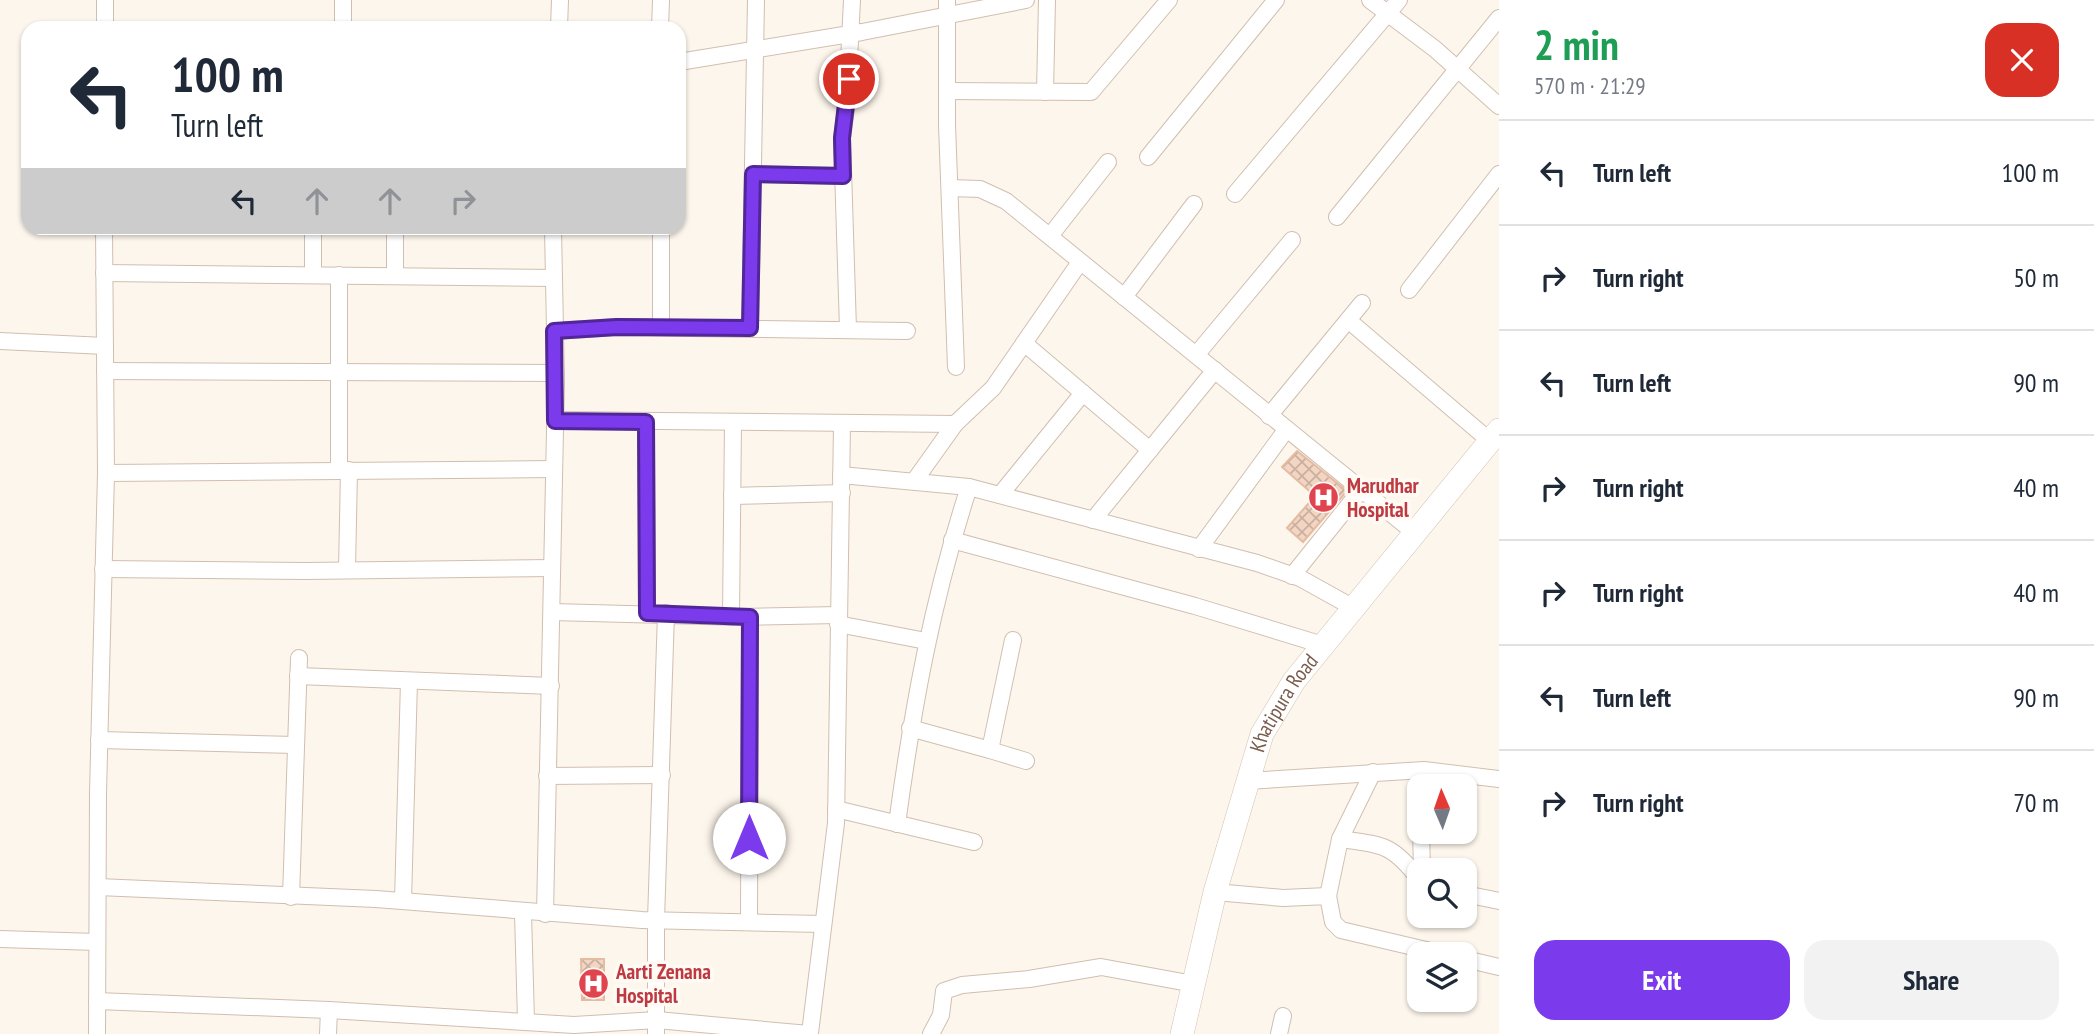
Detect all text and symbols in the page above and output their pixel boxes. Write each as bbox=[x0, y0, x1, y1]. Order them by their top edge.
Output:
text: 2 min bbox=[1534, 17, 1619, 72]
button: close bbox=[1985, 23, 2059, 97]
text: 100 m bbox=[171, 42, 284, 106]
icon: left bbox=[56, 49, 147, 140]
pin bbox=[819, 49, 879, 109]
icon: arrive bbox=[830, 60, 868, 98]
text: 570 m · 21:29 bbox=[1534, 71, 1646, 100]
text: Turn left bbox=[171, 104, 263, 146]
icon: left bbox=[1534, 154, 1572, 192]
text: Turn left bbox=[1593, 156, 1671, 189]
text: 100 m bbox=[2001, 156, 2059, 189]
icon: left bbox=[225, 182, 263, 220]
icon: ahead bbox=[298, 182, 336, 220]
icon: ahead bbox=[371, 182, 409, 220]
icon: right bbox=[444, 182, 482, 220]
icon: right bbox=[1534, 259, 1572, 297]
text: Turn right bbox=[1593, 261, 1684, 294]
text: 50 m bbox=[2013, 261, 2059, 294]
icon: left bbox=[1534, 364, 1572, 402]
text: Turn left bbox=[1593, 366, 1671, 399]
text: 90 m bbox=[2013, 366, 2059, 399]
icon: right bbox=[1534, 469, 1572, 507]
text: Turn right bbox=[1593, 471, 1684, 504]
text: 40 m bbox=[2013, 471, 2059, 504]
place label: Marudhar Hospital bbox=[1347, 472, 1420, 523]
hospital icon: Marudhar Hospital bbox=[1307, 481, 1341, 515]
icon: right bbox=[1534, 574, 1572, 612]
text: Turn right bbox=[1593, 576, 1684, 609]
text: 40 m bbox=[2013, 576, 2059, 609]
street label: Khatipura Road bbox=[1243, 648, 1324, 755]
icon: left bbox=[1534, 679, 1572, 717]
text: Turn left bbox=[1593, 681, 1671, 714]
text: 90 m bbox=[2013, 681, 2059, 714]
north arrow bbox=[1407, 774, 1477, 844]
map controls bbox=[1407, 774, 1477, 1012]
icon: right bbox=[1534, 784, 1572, 822]
text: Turn right bbox=[1593, 786, 1684, 819]
text: 70 m bbox=[2013, 786, 2059, 819]
position arrow bbox=[712, 801, 786, 875]
button: search bbox=[1407, 858, 1477, 928]
button: Exit bbox=[1534, 940, 1790, 1020]
button: Share bbox=[1804, 940, 2059, 1020]
button: layers bbox=[1407, 942, 1477, 1012]
place label: Aarti Zenana Hospital bbox=[615, 958, 711, 1009]
hospital icon: Aarti Zenana Hospital bbox=[576, 967, 610, 1001]

